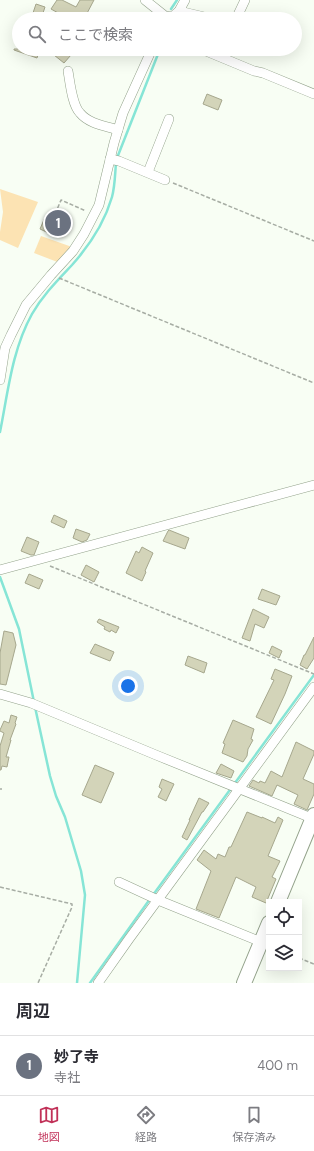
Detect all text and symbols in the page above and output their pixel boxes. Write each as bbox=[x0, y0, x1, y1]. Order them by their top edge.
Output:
search box bbox=[12, 12, 302, 56]
icon: search bbox=[26, 23, 48, 45]
text: ここで検索 bbox=[58, 25, 133, 45]
pin: 1 bbox=[45, 208, 71, 238]
your location bbox=[118, 676, 138, 696]
map controls bbox=[266, 899, 302, 971]
button: locate bbox=[266, 899, 302, 935]
button: layers bbox=[266, 935, 302, 971]
text: 周辺 bbox=[16, 1000, 50, 1022]
text: 妙了寺 bbox=[54, 1047, 99, 1067]
text: 1 bbox=[27, 1057, 31, 1074]
text: 400 m bbox=[257, 1057, 298, 1074]
text: 寺社 bbox=[54, 1069, 80, 1086]
tab: 地図 bbox=[38, 1104, 60, 1144]
tab: 経路 bbox=[135, 1104, 157, 1144]
tab: 保存済み bbox=[232, 1104, 276, 1144]

